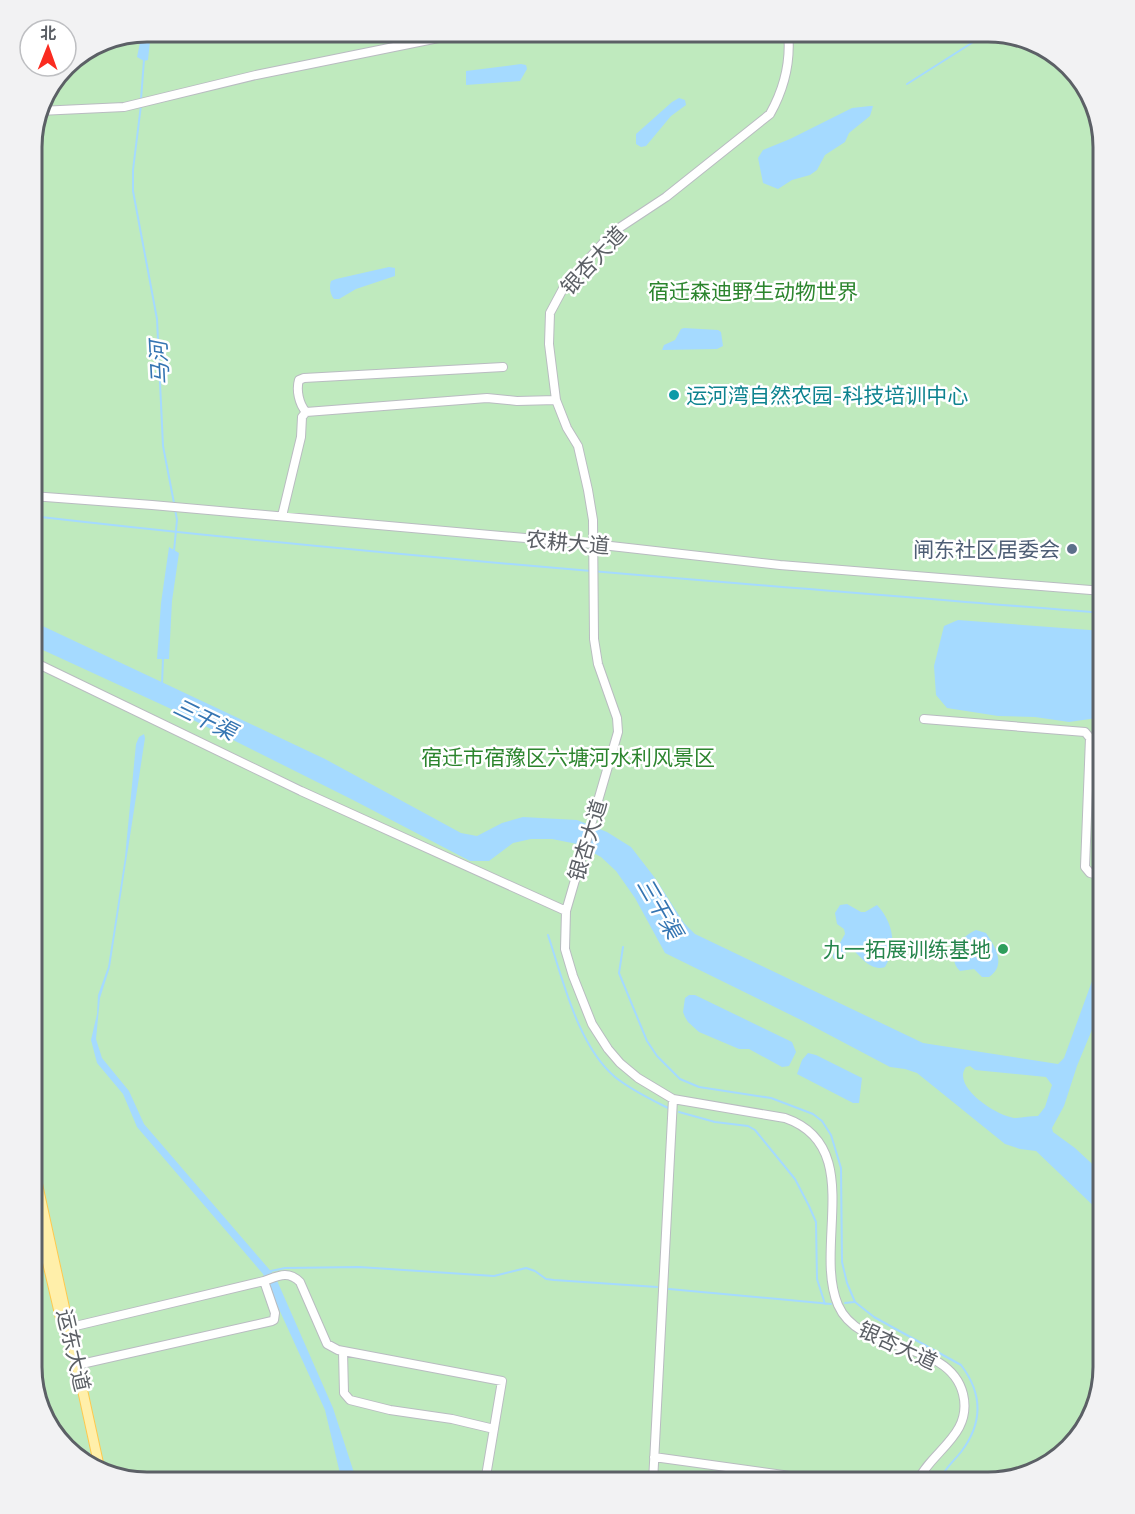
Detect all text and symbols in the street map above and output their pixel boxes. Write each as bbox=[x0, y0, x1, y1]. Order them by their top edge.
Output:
north arrow bbox=[18, 18, 78, 78]
text: 北 bbox=[40, 21, 56, 45]
street label: 银杏大道 bbox=[553, 218, 633, 302]
park label: 宿迁森迪野生动物世界 bbox=[648, 275, 858, 307]
water label: 马河 bbox=[141, 336, 177, 386]
place label: 运河湾自然农园-科技培训中心 bbox=[686, 379, 968, 411]
marker: 运河湾自然农园-科技培训中心 bbox=[667, 388, 681, 402]
street label: 农耕大道 bbox=[525, 522, 611, 562]
place label: 闸东社区居委会 bbox=[913, 533, 1060, 565]
marker: 闸东社区居委会 bbox=[1065, 542, 1079, 556]
water label: 三干渠 bbox=[168, 689, 245, 750]
park label: 宿迁市宿豫区六塘河水利风景区 bbox=[421, 741, 715, 773]
street label: 银杏大道 bbox=[559, 795, 615, 885]
water label: 三干渠 bbox=[629, 871, 693, 948]
place label: 九一拓展训练基地 bbox=[823, 933, 991, 965]
marker: 九一拓展训练基地 bbox=[996, 942, 1010, 956]
street label: 运东大道 bbox=[49, 1305, 99, 1395]
street label: 银杏大道 bbox=[853, 1313, 943, 1377]

